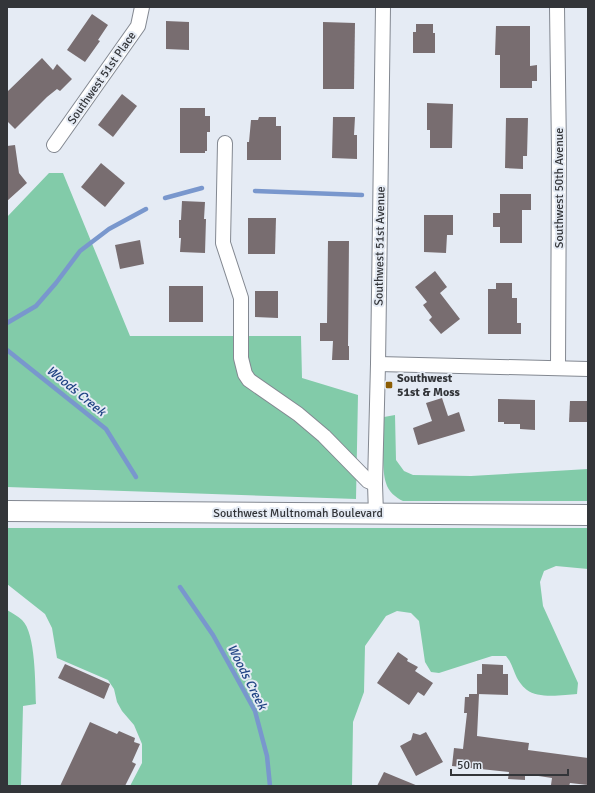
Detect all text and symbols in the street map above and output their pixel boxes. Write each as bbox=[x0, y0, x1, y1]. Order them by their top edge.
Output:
street label: Southwest 51st Place bbox=[64, 29, 140, 127]
street label: Southwest 50th Avenue bbox=[552, 128, 567, 248]
street label: Southwest 51st Avenue bbox=[371, 186, 389, 306]
water label: Woods Creek bbox=[43, 362, 110, 421]
place label: Southwest 51st & Moss bbox=[397, 371, 461, 400]
marker: Southwest 51st & Moss bbox=[384, 380, 394, 390]
street label: Southwest Multnomah Boulevard bbox=[213, 506, 383, 521]
water label: Woods Creek bbox=[224, 642, 271, 714]
scale bar bbox=[451, 751, 568, 777]
text: 50 m bbox=[457, 758, 482, 773]

